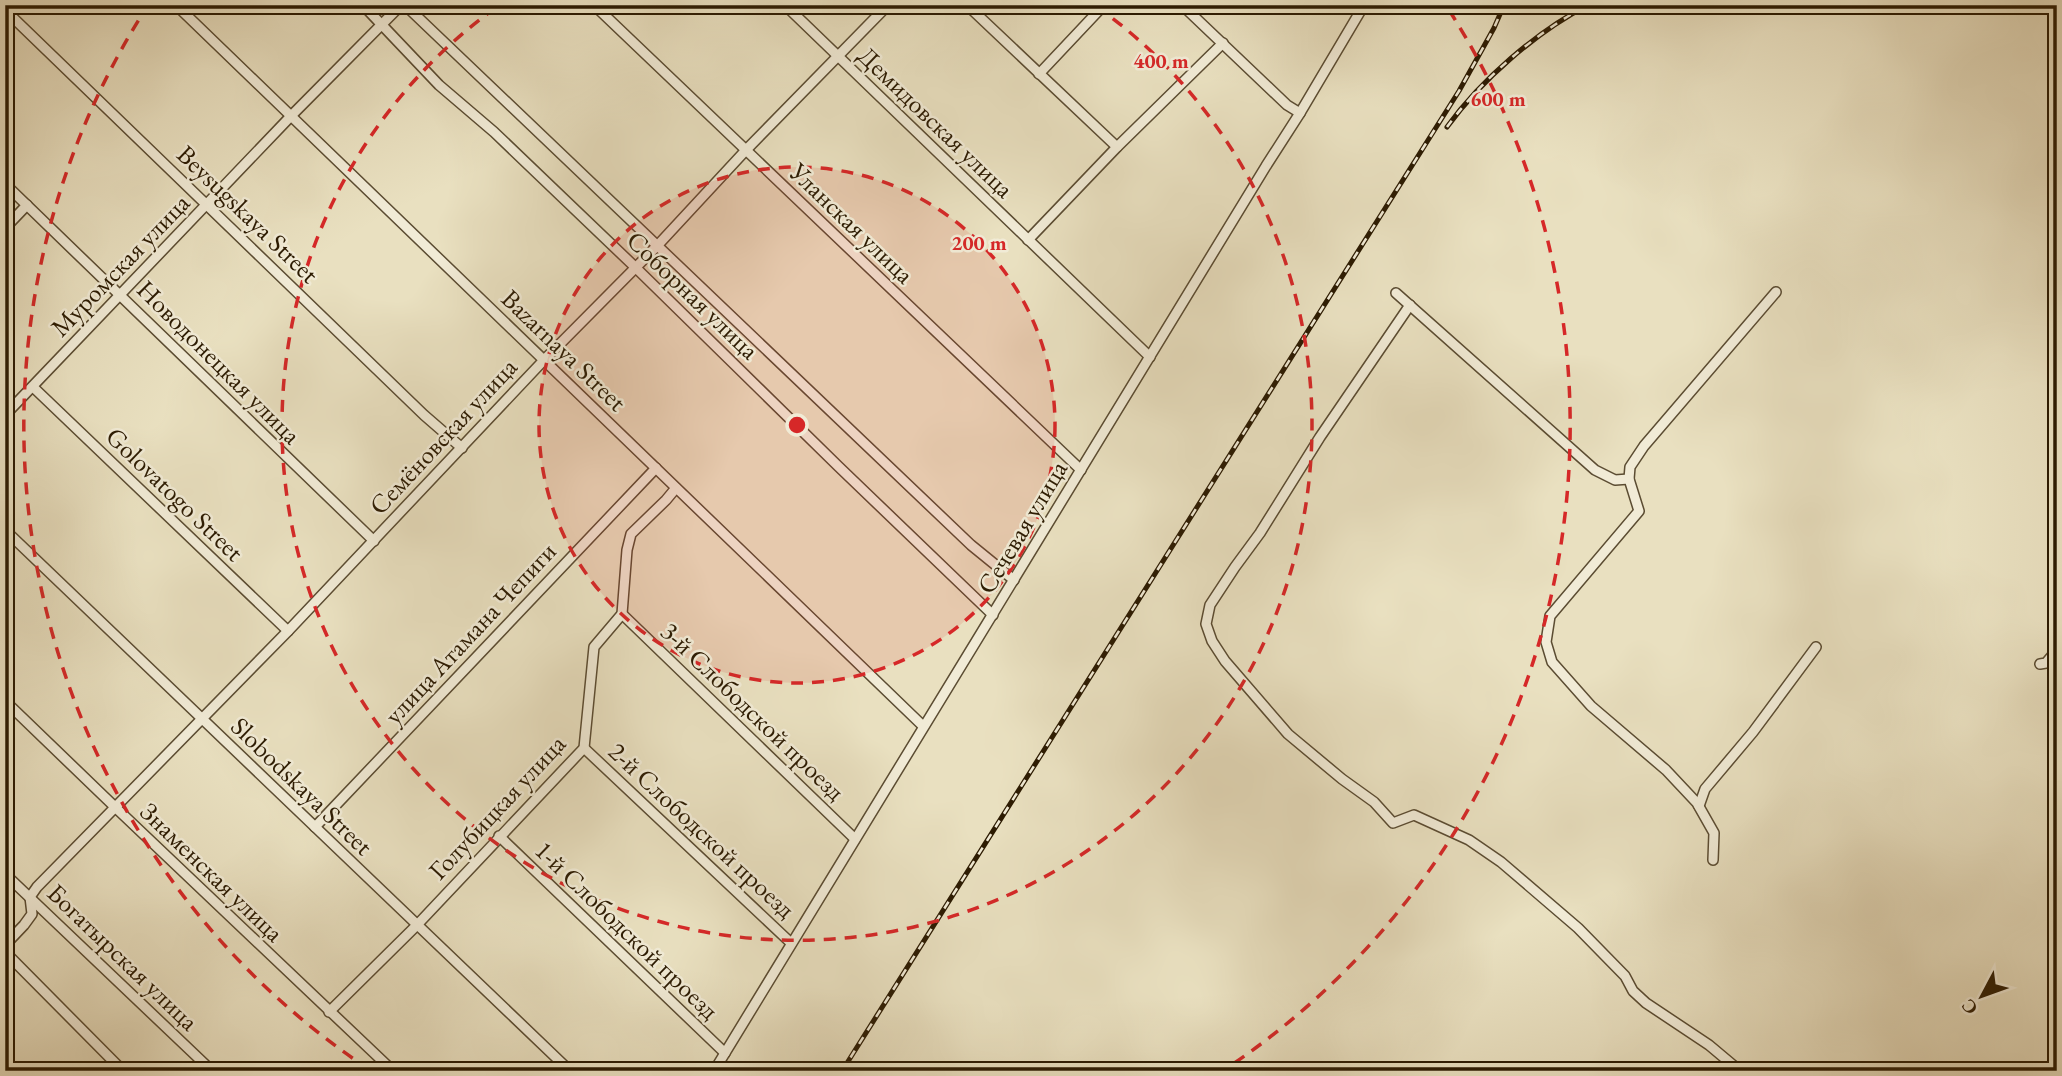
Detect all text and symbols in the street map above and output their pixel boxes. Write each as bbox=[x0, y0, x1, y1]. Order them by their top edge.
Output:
street label: Демидовская улица bbox=[851, 39, 1022, 206]
text: 400 m bbox=[1133, 47, 1189, 74]
text: 600 m bbox=[1470, 85, 1526, 112]
street label: Beysugskaya Street bbox=[170, 138, 326, 290]
street label: Уланская улица bbox=[782, 154, 922, 291]
street label: Муромская улица bbox=[43, 186, 197, 344]
street label: Соборная улица bbox=[620, 223, 767, 367]
text: 200 m bbox=[951, 229, 1007, 256]
street label: Новодонецкая улица bbox=[130, 273, 309, 452]
street label: Bazarnaya Street bbox=[494, 282, 634, 418]
street label: Семёновская улица bbox=[361, 350, 525, 522]
centre of rings bbox=[785, 413, 809, 437]
street label: Golovatogo Street bbox=[99, 420, 251, 568]
street label: Сечевая улица bbox=[969, 454, 1075, 600]
street label: улица Атамана Чепиги bbox=[377, 534, 564, 731]
street label: 3-й Слободской проезд bbox=[654, 614, 853, 808]
street label: Slobodskaya Street bbox=[224, 710, 380, 862]
street label: Голубицкая улица bbox=[421, 727, 573, 887]
street label: 2-й Слободской проезд bbox=[601, 735, 803, 926]
street label: Знаменская улица bbox=[133, 795, 292, 950]
street label: 1-й Слободской проезд bbox=[528, 833, 727, 1027]
street label: Богатырская улица bbox=[40, 876, 206, 1038]
north arrow bbox=[1946, 960, 2016, 1030]
text: С bbox=[1956, 994, 1983, 1020]

